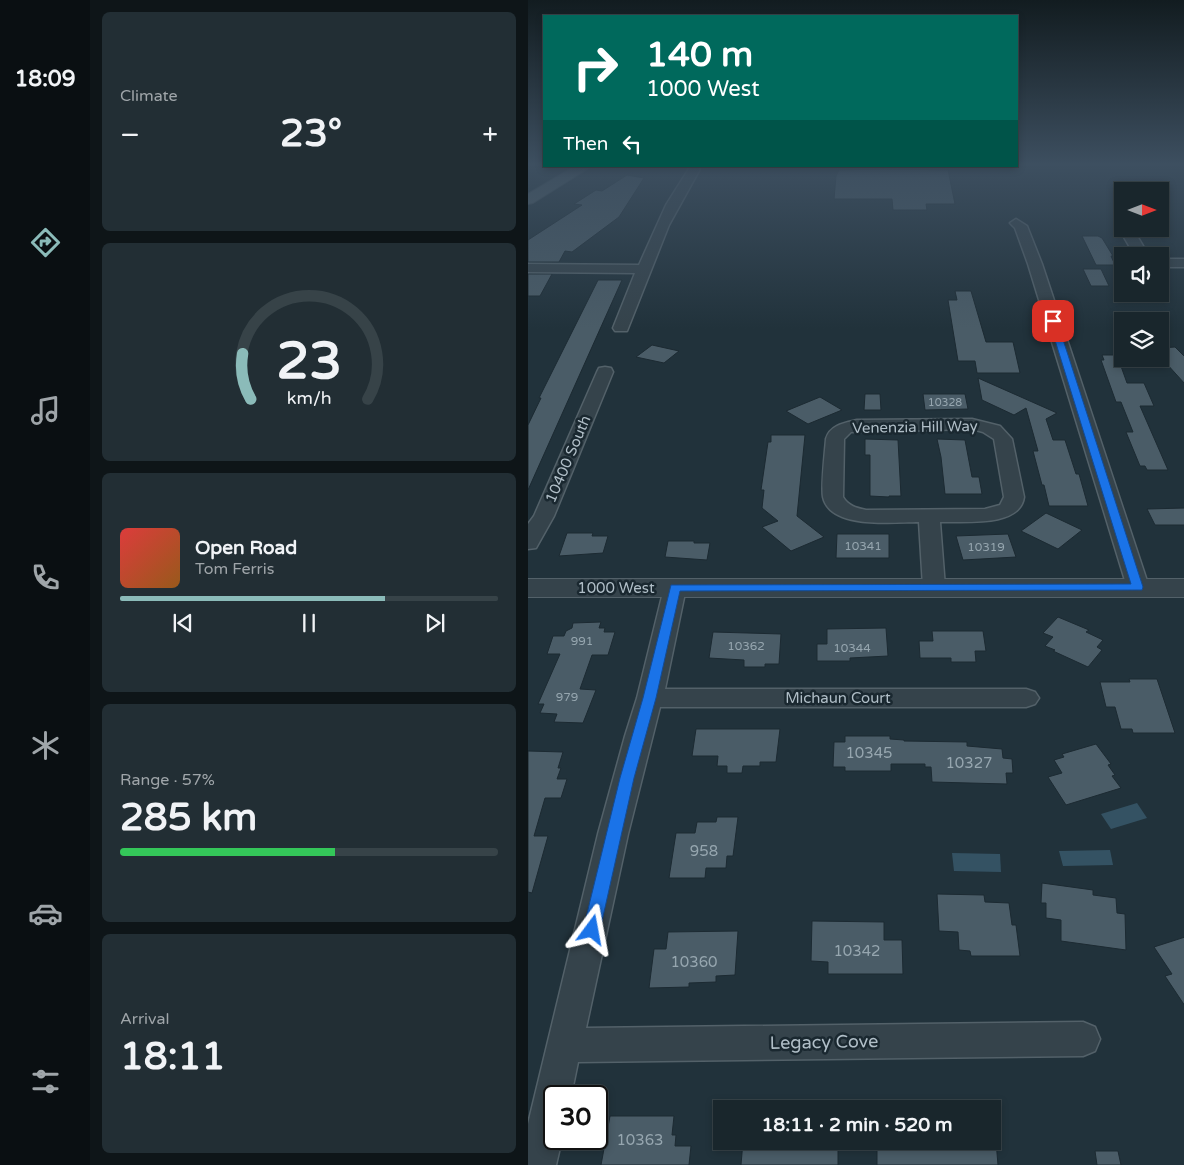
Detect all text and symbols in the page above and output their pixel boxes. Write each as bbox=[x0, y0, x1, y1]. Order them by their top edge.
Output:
text: 140 m bbox=[646, 34, 753, 76]
icon: right bbox=[563, 35, 628, 100]
text: 18:09 bbox=[15, 66, 75, 92]
text: 1000 West bbox=[646, 76, 760, 102]
text: Climate bbox=[120, 86, 178, 106]
text: 23° bbox=[280, 111, 342, 157]
text: − bbox=[120, 118, 140, 152]
text: + bbox=[482, 118, 498, 152]
icon: left bbox=[618, 130, 646, 158]
text: Then bbox=[563, 133, 608, 155]
north arrow bbox=[1114, 182, 1169, 238]
map controls bbox=[1114, 182, 1169, 367]
icon: directions bbox=[28, 225, 63, 260]
button: sound bbox=[1114, 247, 1169, 302]
pin bbox=[1032, 300, 1074, 342]
icon: arrive bbox=[1039, 307, 1067, 335]
button: layers bbox=[1114, 312, 1169, 367]
text: 23 bbox=[276, 330, 342, 393]
text: km/h bbox=[287, 388, 331, 409]
icon: music bbox=[28, 393, 63, 428]
house number: 10328 bbox=[928, 396, 962, 409]
street label: 10400 South bbox=[541, 413, 595, 505]
street label: Venenzia Hill Way bbox=[852, 417, 978, 437]
text: Open Road bbox=[195, 537, 297, 559]
house number: 10341 bbox=[844, 539, 882, 553]
house number: 10319 bbox=[967, 540, 1005, 554]
text: Tom Ferris bbox=[195, 559, 274, 579]
icon: phone bbox=[28, 560, 63, 595]
street label: 1000 West bbox=[577, 579, 655, 597]
icon: previous bbox=[169, 609, 197, 637]
icon: pause bbox=[295, 609, 323, 637]
icon: next bbox=[421, 609, 449, 637]
house number: 991 bbox=[571, 634, 593, 648]
house number: 10362 bbox=[727, 639, 765, 653]
house number: 10344 bbox=[833, 641, 871, 655]
street label: Michaun Court bbox=[785, 689, 891, 707]
house number: 979 bbox=[556, 690, 578, 704]
icon: climate bbox=[28, 728, 63, 763]
house number: 10345 bbox=[845, 744, 893, 762]
house number: 10327 bbox=[945, 754, 993, 772]
text: Range · 57% bbox=[120, 770, 215, 790]
text: 285 km bbox=[120, 795, 257, 841]
house number: 958 bbox=[690, 842, 718, 860]
icon: car bbox=[28, 896, 63, 931]
position arrow bbox=[565, 903, 617, 955]
house number: 10342 bbox=[833, 942, 881, 960]
house number: 10360 bbox=[670, 953, 718, 971]
text: Arrival bbox=[120, 1009, 169, 1029]
street label: Legacy Cove bbox=[770, 1030, 878, 1054]
text: 18:11 bbox=[120, 1034, 225, 1080]
icon: filters bbox=[28, 1064, 63, 1099]
speed limit sign: 30 bbox=[543, 1085, 608, 1150]
text: 18:11 · 2 min · 520 m bbox=[761, 1114, 953, 1136]
house number: 10363 bbox=[616, 1131, 664, 1149]

